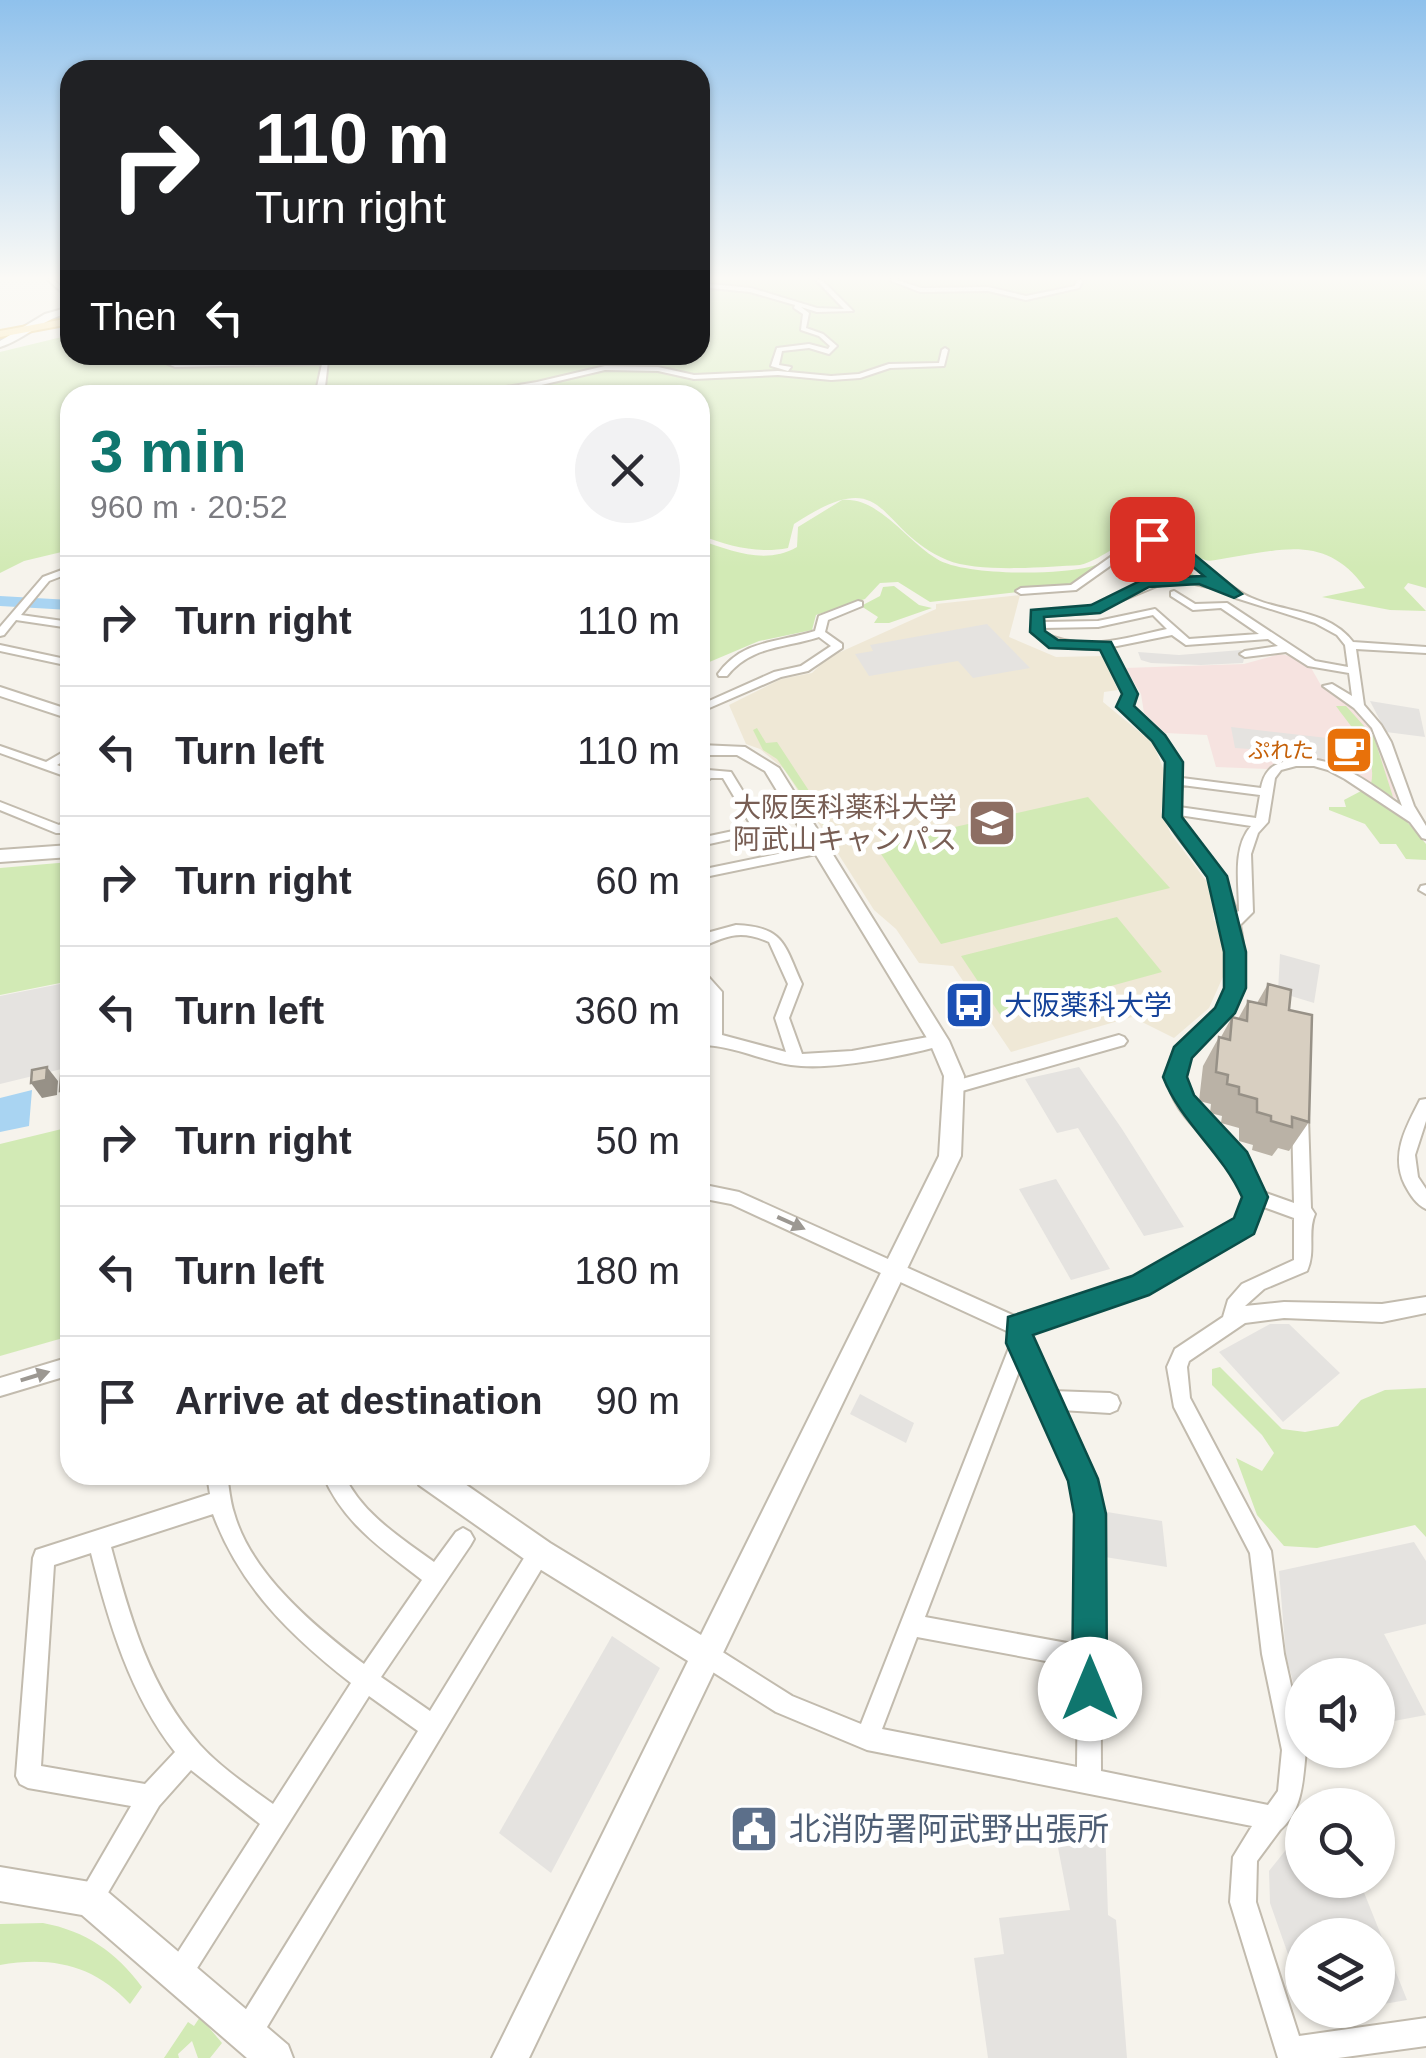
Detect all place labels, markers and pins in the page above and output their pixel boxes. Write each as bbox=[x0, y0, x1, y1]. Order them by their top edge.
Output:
pin bbox=[1110, 497, 1195, 582]
cafe icon: ぷれた bbox=[1323, 724, 1375, 776]
place label: ぷれた bbox=[1248, 738, 1314, 763]
place label: 大阪医科薬科大学 阿武山キャンパス bbox=[733, 792, 957, 855]
school or university icon: 大阪医科薬科大学 阿武山キャンパス bbox=[966, 797, 1018, 849]
bus stop icon: 大阪薬科大学 bbox=[943, 979, 995, 1031]
place label: 大阪薬科大学 bbox=[1004, 990, 1172, 1021]
public building icon: 北消防署阿武野出張所 bbox=[728, 1803, 780, 1855]
place label: 北消防署阿武野出張所 bbox=[789, 1811, 1109, 1847]

